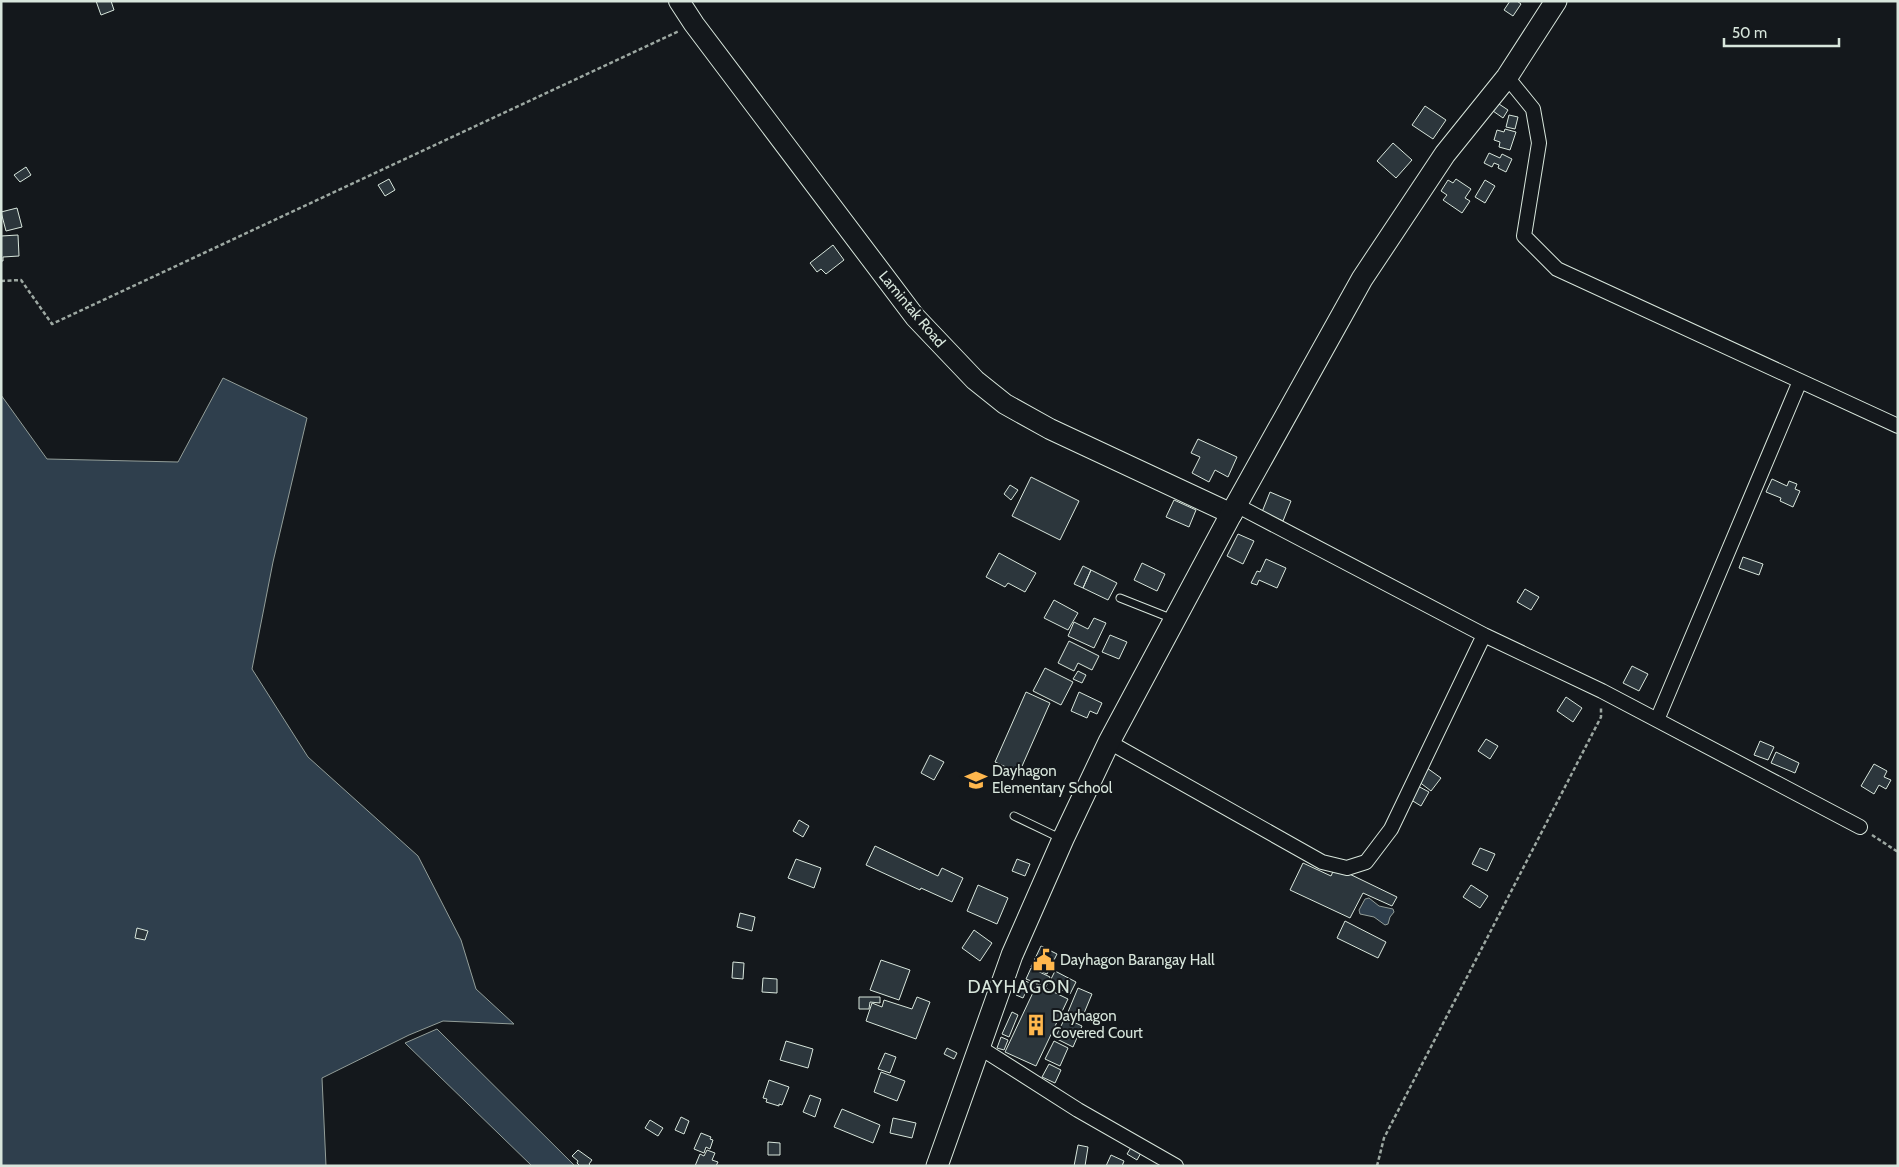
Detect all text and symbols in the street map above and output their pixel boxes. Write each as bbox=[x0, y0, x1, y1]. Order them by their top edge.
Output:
scale bar bbox=[1724, 15, 1839, 47]
text: 50 m bbox=[1732, 24, 1767, 42]
street label: Lamintak Road bbox=[875, 267, 949, 351]
place label: Dayhagon Elementary School bbox=[992, 762, 1113, 797]
school or university icon: Dayhagon Elementary School bbox=[963, 767, 989, 793]
public building icon: Dayhagon Barangay Hall bbox=[1031, 947, 1057, 973]
place label: Dayhagon Barangay Hall bbox=[1060, 951, 1215, 969]
district label: DAYHAGON bbox=[967, 976, 1071, 998]
place label: Dayhagon Covered Court bbox=[1052, 1007, 1143, 1042]
building icon: Dayhagon Covered Court bbox=[1023, 1012, 1049, 1038]

